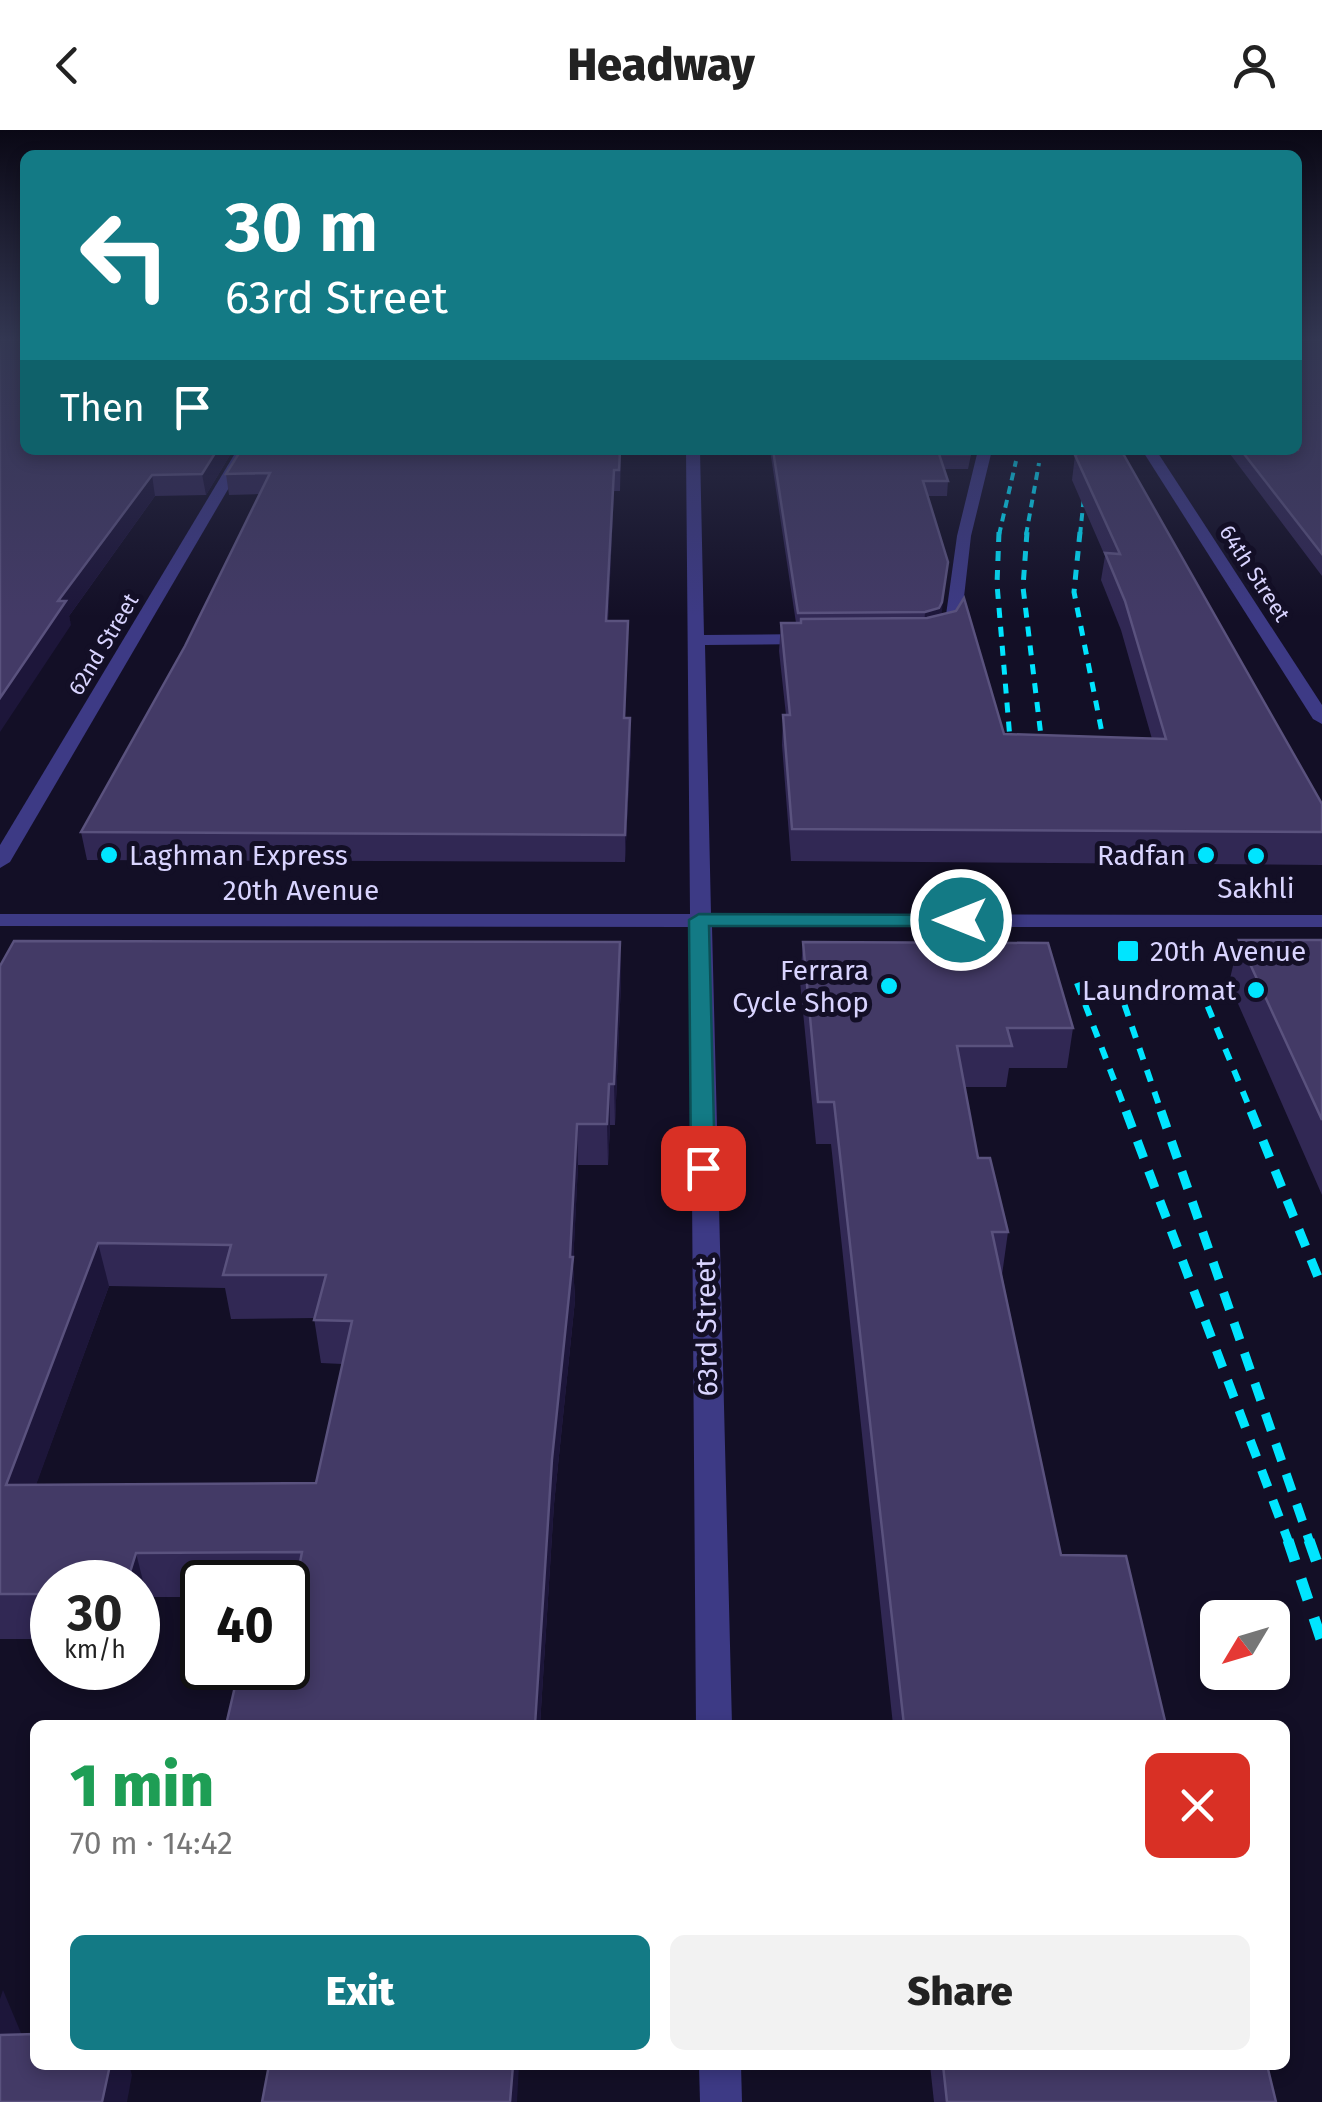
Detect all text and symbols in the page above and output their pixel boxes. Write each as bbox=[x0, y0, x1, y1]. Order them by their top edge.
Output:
icon: back bbox=[40, 38, 95, 93]
text: Headway bbox=[567, 38, 755, 92]
icon: person bbox=[1227, 38, 1282, 93]
text: 30 m bbox=[225, 186, 378, 270]
icon: left bbox=[60, 190, 190, 320]
text: 63rd Street bbox=[225, 271, 448, 325]
icon: arrive bbox=[165, 380, 220, 435]
text: Then bbox=[60, 385, 145, 431]
street label: 64th Street bbox=[1213, 520, 1296, 627]
street label: 62nd Street bbox=[63, 588, 144, 700]
place label: Laghman Express bbox=[129, 839, 348, 872]
place label: Radfan bbox=[1097, 839, 1186, 872]
marker: Laghman Express bbox=[98, 844, 120, 866]
marker: Radfan bbox=[1195, 844, 1217, 866]
marker: Sakhli bbox=[1245, 845, 1267, 867]
position arrow bbox=[909, 868, 1013, 972]
place label: Sakhli bbox=[1217, 872, 1295, 905]
street label: 20th Avenue bbox=[223, 874, 379, 907]
place label: 20th Avenue bbox=[1150, 935, 1306, 968]
marker: 20th Avenue bbox=[1115, 938, 1141, 964]
place label: Ferrara Cycle Shop bbox=[732, 954, 869, 1019]
place label: Laundromat bbox=[1082, 974, 1237, 1007]
marker: Ferrara Cycle Shop bbox=[878, 975, 900, 997]
marker: Laundromat bbox=[1245, 979, 1267, 1001]
pin bbox=[661, 1126, 746, 1211]
icon: arrive bbox=[676, 1141, 731, 1196]
street label: 63rd Street bbox=[689, 1256, 724, 1397]
speed limit sign: 40 bbox=[180, 1560, 310, 1690]
text: 30 bbox=[67, 1583, 123, 1643]
north arrow bbox=[1200, 1600, 1290, 1690]
map controls bbox=[1200, 1600, 1290, 1690]
text: km/h bbox=[64, 1635, 126, 1665]
text: 1 min bbox=[70, 1750, 214, 1822]
button: close bbox=[1145, 1753, 1250, 1858]
text: 70 m · 14:42 bbox=[70, 1824, 233, 1862]
button: Exit bbox=[70, 1935, 650, 2050]
button: Share bbox=[670, 1935, 1250, 2050]

